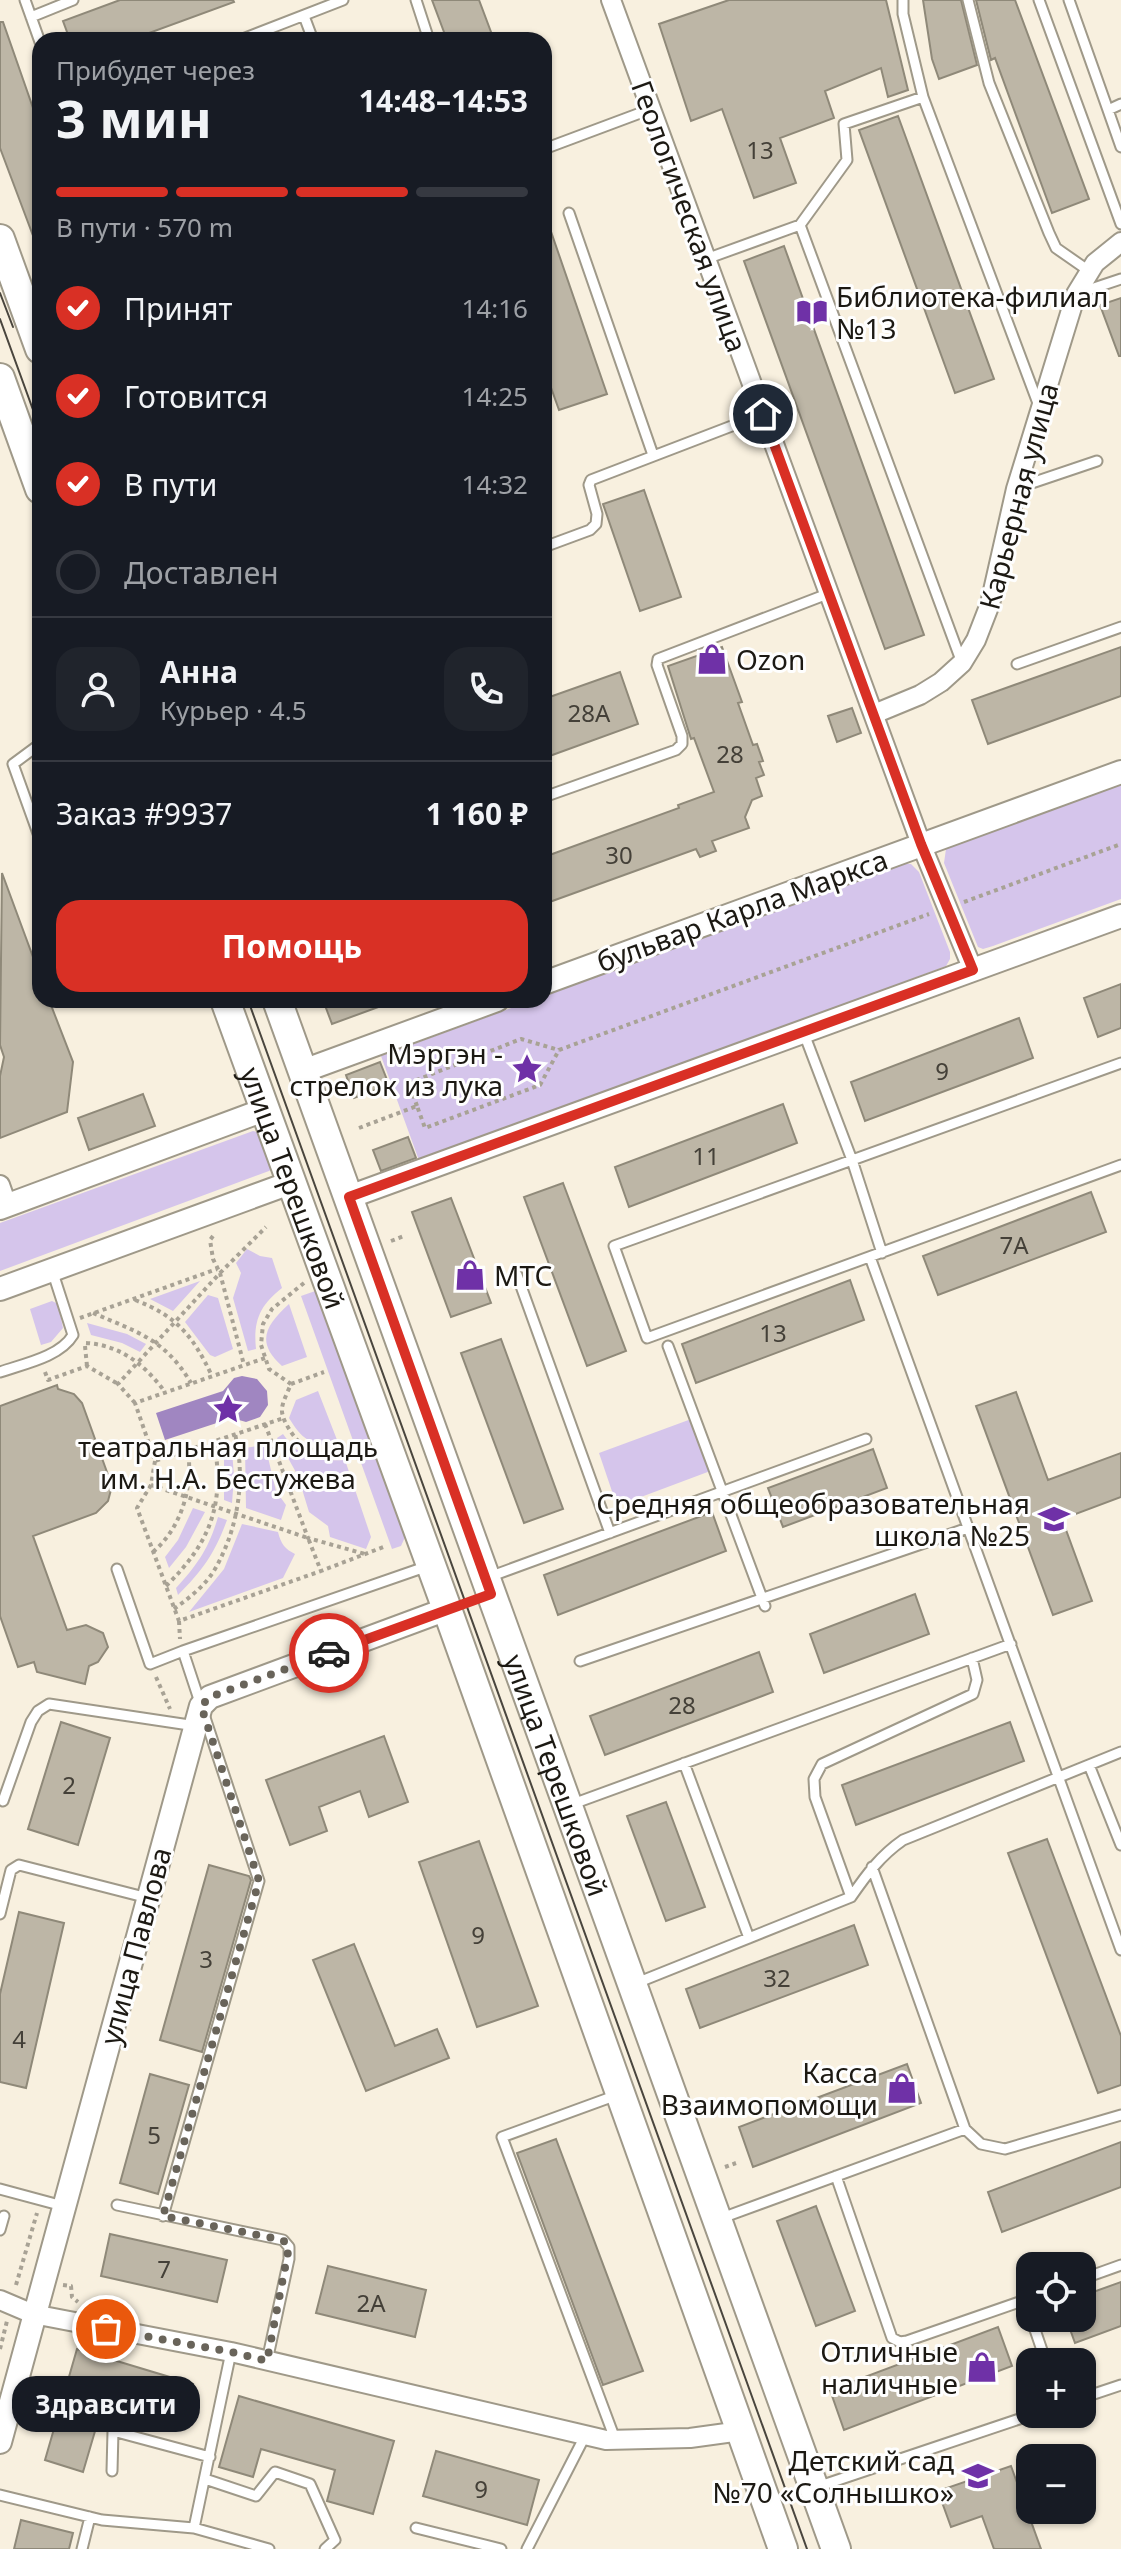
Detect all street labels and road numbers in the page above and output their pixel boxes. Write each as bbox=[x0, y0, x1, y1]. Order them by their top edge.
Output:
street label: Геологическая улица bbox=[623, 75, 757, 357]
street label: Карьерная улица bbox=[969, 378, 1067, 614]
street label: бульвар Карла Маркса bbox=[591, 840, 893, 980]
street label: улица Терешковой bbox=[232, 1062, 355, 1314]
street label: улица Терешковой bbox=[496, 1649, 618, 1901]
street label: улица Павлова bbox=[90, 1843, 180, 2049]

